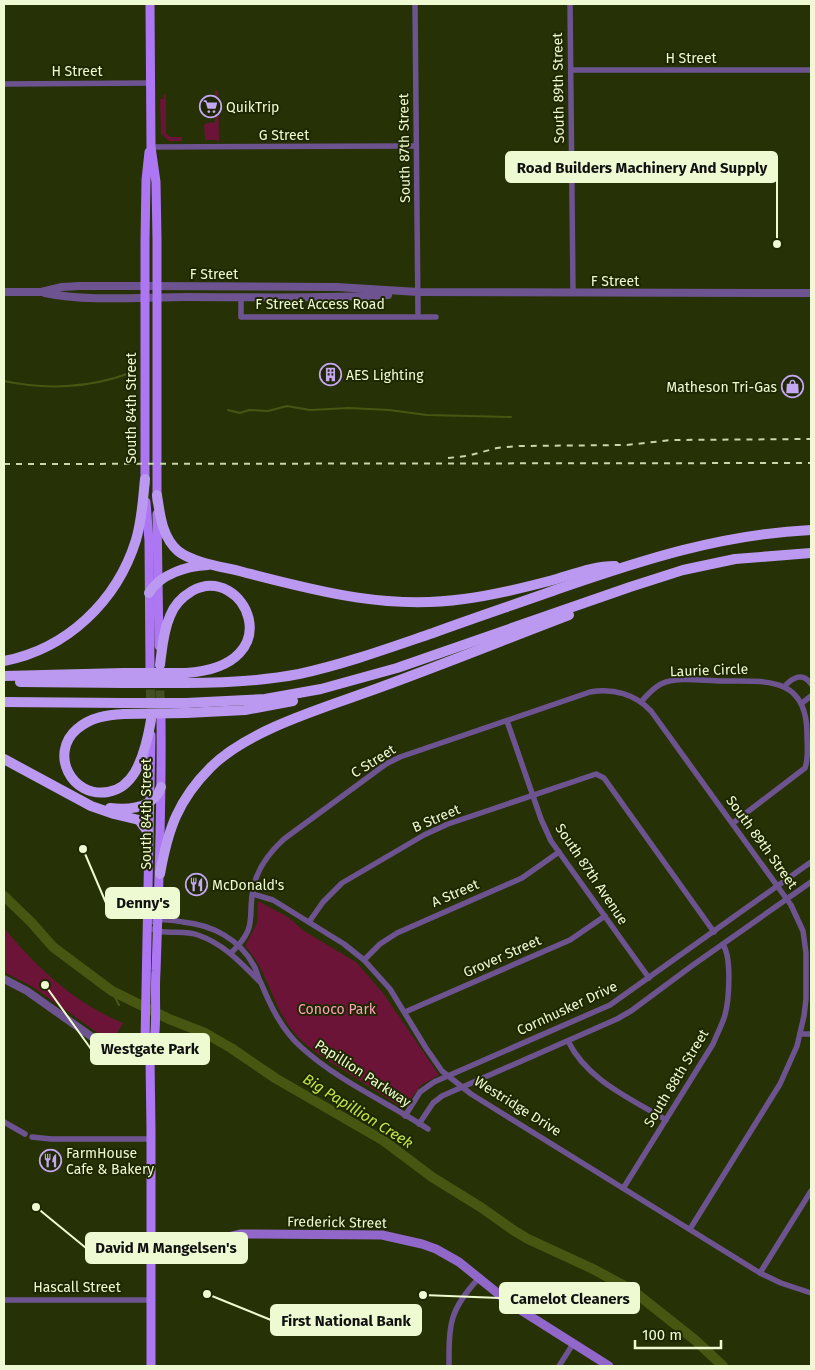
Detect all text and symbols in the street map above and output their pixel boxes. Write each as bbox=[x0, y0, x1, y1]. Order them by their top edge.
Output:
street label: South 89th Street bbox=[549, 32, 568, 143]
street label: H Street bbox=[665, 50, 718, 67]
street label: H Street bbox=[51, 63, 104, 80]
street label: South 87th Street bbox=[395, 92, 414, 203]
supermarket icon: QuikTrip bbox=[198, 95, 222, 119]
place label: QuikTrip bbox=[226, 99, 279, 116]
street label: G Street bbox=[259, 127, 310, 144]
callout: Road Builders Machinery And Supply bbox=[506, 152, 777, 182]
text: Road Builders Machinery And Supply bbox=[517, 159, 767, 177]
street label: F Street bbox=[190, 266, 239, 283]
street label: F Street bbox=[591, 273, 640, 290]
street label: F Street Access Road bbox=[255, 296, 385, 313]
street label: South 84th Street bbox=[123, 352, 140, 464]
building icon: AES Lighting bbox=[318, 363, 342, 387]
place label: AES Lighting bbox=[346, 367, 424, 384]
shop icon: Matheson Tri-Gas bbox=[781, 375, 805, 399]
place label: Matheson Tri-Gas bbox=[666, 379, 777, 396]
street label: Laurie Circle bbox=[670, 661, 749, 680]
street label: C Street bbox=[348, 741, 400, 782]
street label: South 84th Street bbox=[138, 758, 155, 870]
street label: South 89th Street bbox=[722, 793, 802, 893]
street label: B Street bbox=[410, 800, 463, 836]
street label: South 87th Avenue bbox=[552, 821, 632, 928]
restaurant icon: McDonald's bbox=[184, 873, 208, 897]
street label: A Street bbox=[429, 876, 482, 911]
place label: McDonald's bbox=[212, 877, 285, 894]
callout: Denny's bbox=[106, 888, 179, 918]
text: Denny's bbox=[116, 894, 170, 912]
street label: Grover Street bbox=[461, 931, 545, 981]
street label: Cornhusker Drive bbox=[514, 978, 620, 1039]
park label: Conoco Park bbox=[298, 1001, 377, 1018]
street label: South 88th Street bbox=[640, 1025, 713, 1130]
callout: Westgate Park bbox=[91, 1034, 209, 1064]
street label: Papillion Parkway bbox=[311, 1036, 414, 1111]
text: Westgate Park bbox=[101, 1040, 200, 1058]
water label: Big Papillion Creek bbox=[300, 1070, 416, 1152]
street label: Westridge Drive bbox=[471, 1073, 564, 1140]
place label: FarmHouse Cafe & Bakery bbox=[66, 1145, 154, 1178]
restaurant icon: FarmHouse Cafe & Bakery bbox=[38, 1149, 62, 1173]
street label: Frederick Street bbox=[287, 1213, 388, 1232]
callout: David M Mangelsen's bbox=[86, 1233, 247, 1263]
text: David M Mangelsen's bbox=[95, 1239, 237, 1257]
street label: Hascall Street bbox=[33, 1279, 122, 1296]
callout: Camelot Cleaners bbox=[500, 1283, 639, 1313]
text: Camelot Cleaners bbox=[510, 1290, 630, 1308]
callout: First National Bank bbox=[271, 1305, 421, 1335]
text: First National Bank bbox=[281, 1312, 412, 1330]
scale bar bbox=[635, 1318, 721, 1350]
text: 100 m bbox=[642, 1326, 682, 1344]

